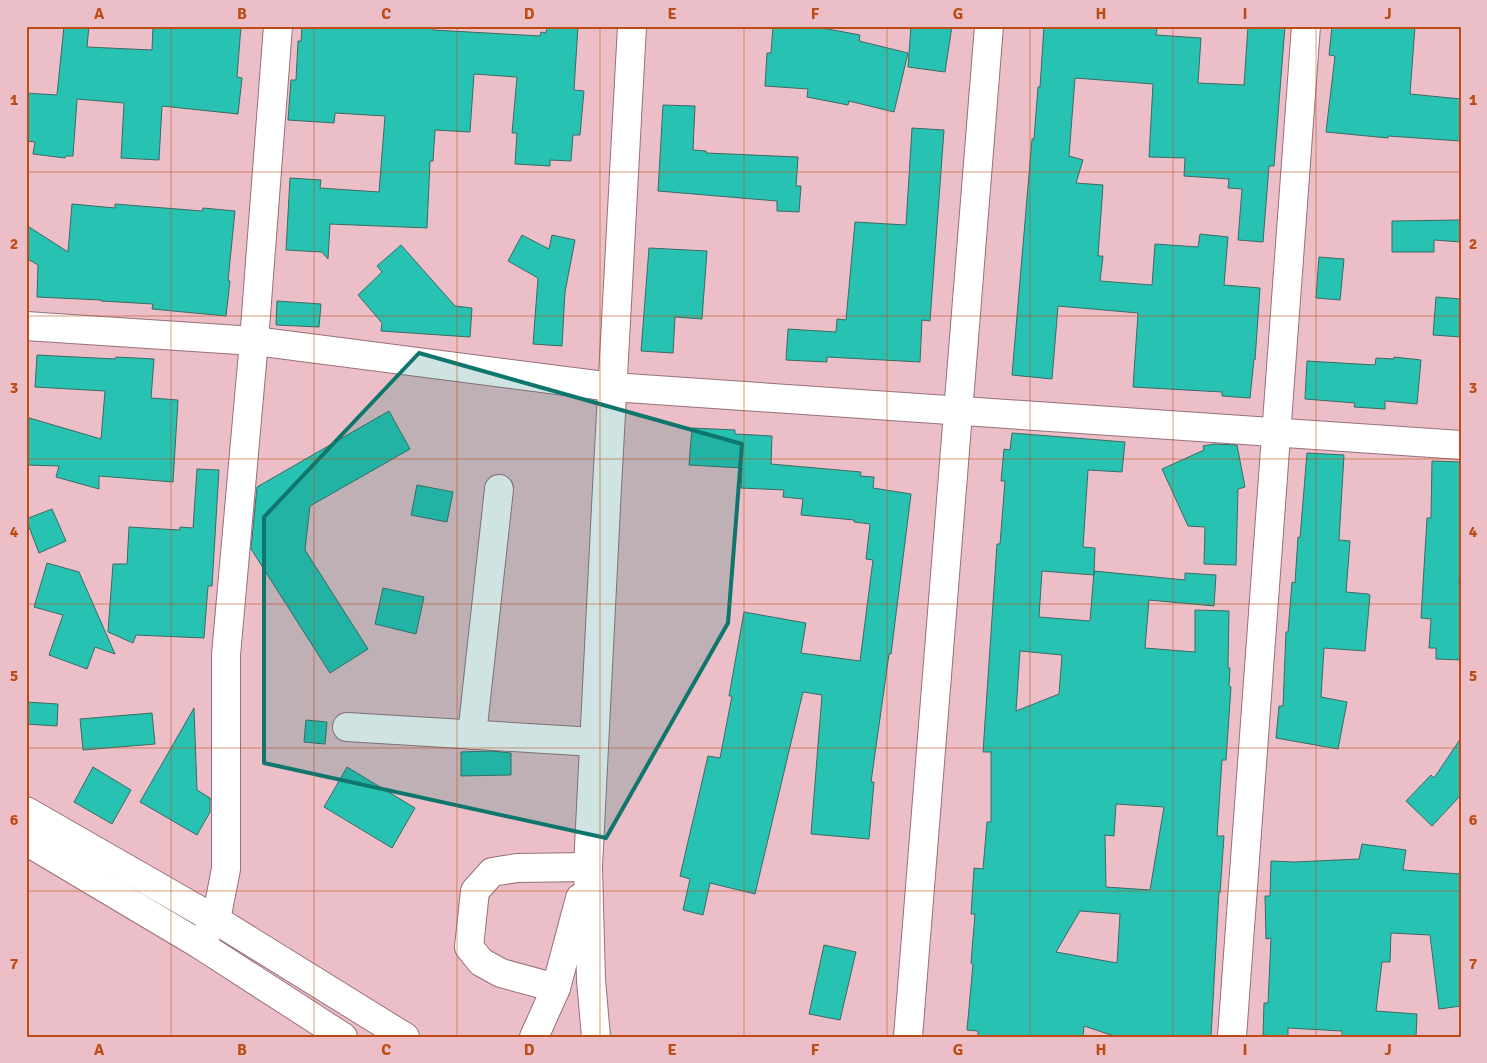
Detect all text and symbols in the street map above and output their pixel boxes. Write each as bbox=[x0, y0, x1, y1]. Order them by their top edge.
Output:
text: A bbox=[94, 4, 105, 24]
text: B bbox=[237, 4, 247, 24]
text: C bbox=[381, 4, 391, 24]
text: D bbox=[524, 4, 535, 24]
text: E bbox=[667, 4, 677, 24]
text: F bbox=[811, 4, 820, 24]
text: G bbox=[953, 4, 963, 24]
text: H bbox=[1096, 4, 1106, 24]
text: I bbox=[1242, 4, 1248, 24]
text: J bbox=[1384, 4, 1392, 24]
text: 1 bbox=[10, 90, 19, 110]
text: 1 bbox=[1469, 90, 1478, 110]
text: 2 bbox=[10, 234, 18, 254]
text: 2 bbox=[1469, 234, 1477, 254]
text: 3 bbox=[10, 378, 18, 398]
text: 3 bbox=[1469, 378, 1477, 398]
text: 4 bbox=[10, 522, 19, 542]
text: 4 bbox=[1469, 522, 1478, 542]
text: 5 bbox=[10, 666, 18, 686]
text: 5 bbox=[1469, 666, 1477, 686]
text: 6 bbox=[10, 810, 19, 830]
text: 6 bbox=[1469, 810, 1478, 830]
text: 7 bbox=[10, 954, 19, 974]
text: 7 bbox=[1469, 954, 1478, 974]
text: A bbox=[94, 1040, 105, 1060]
text: B bbox=[237, 1040, 247, 1060]
text: C bbox=[381, 1040, 391, 1060]
text: D bbox=[524, 1040, 535, 1060]
text: E bbox=[667, 1040, 677, 1060]
text: F bbox=[811, 1040, 820, 1060]
text: G bbox=[953, 1040, 963, 1060]
text: H bbox=[1096, 1040, 1106, 1060]
text: I bbox=[1242, 1040, 1248, 1060]
text: J bbox=[1384, 1040, 1392, 1060]

